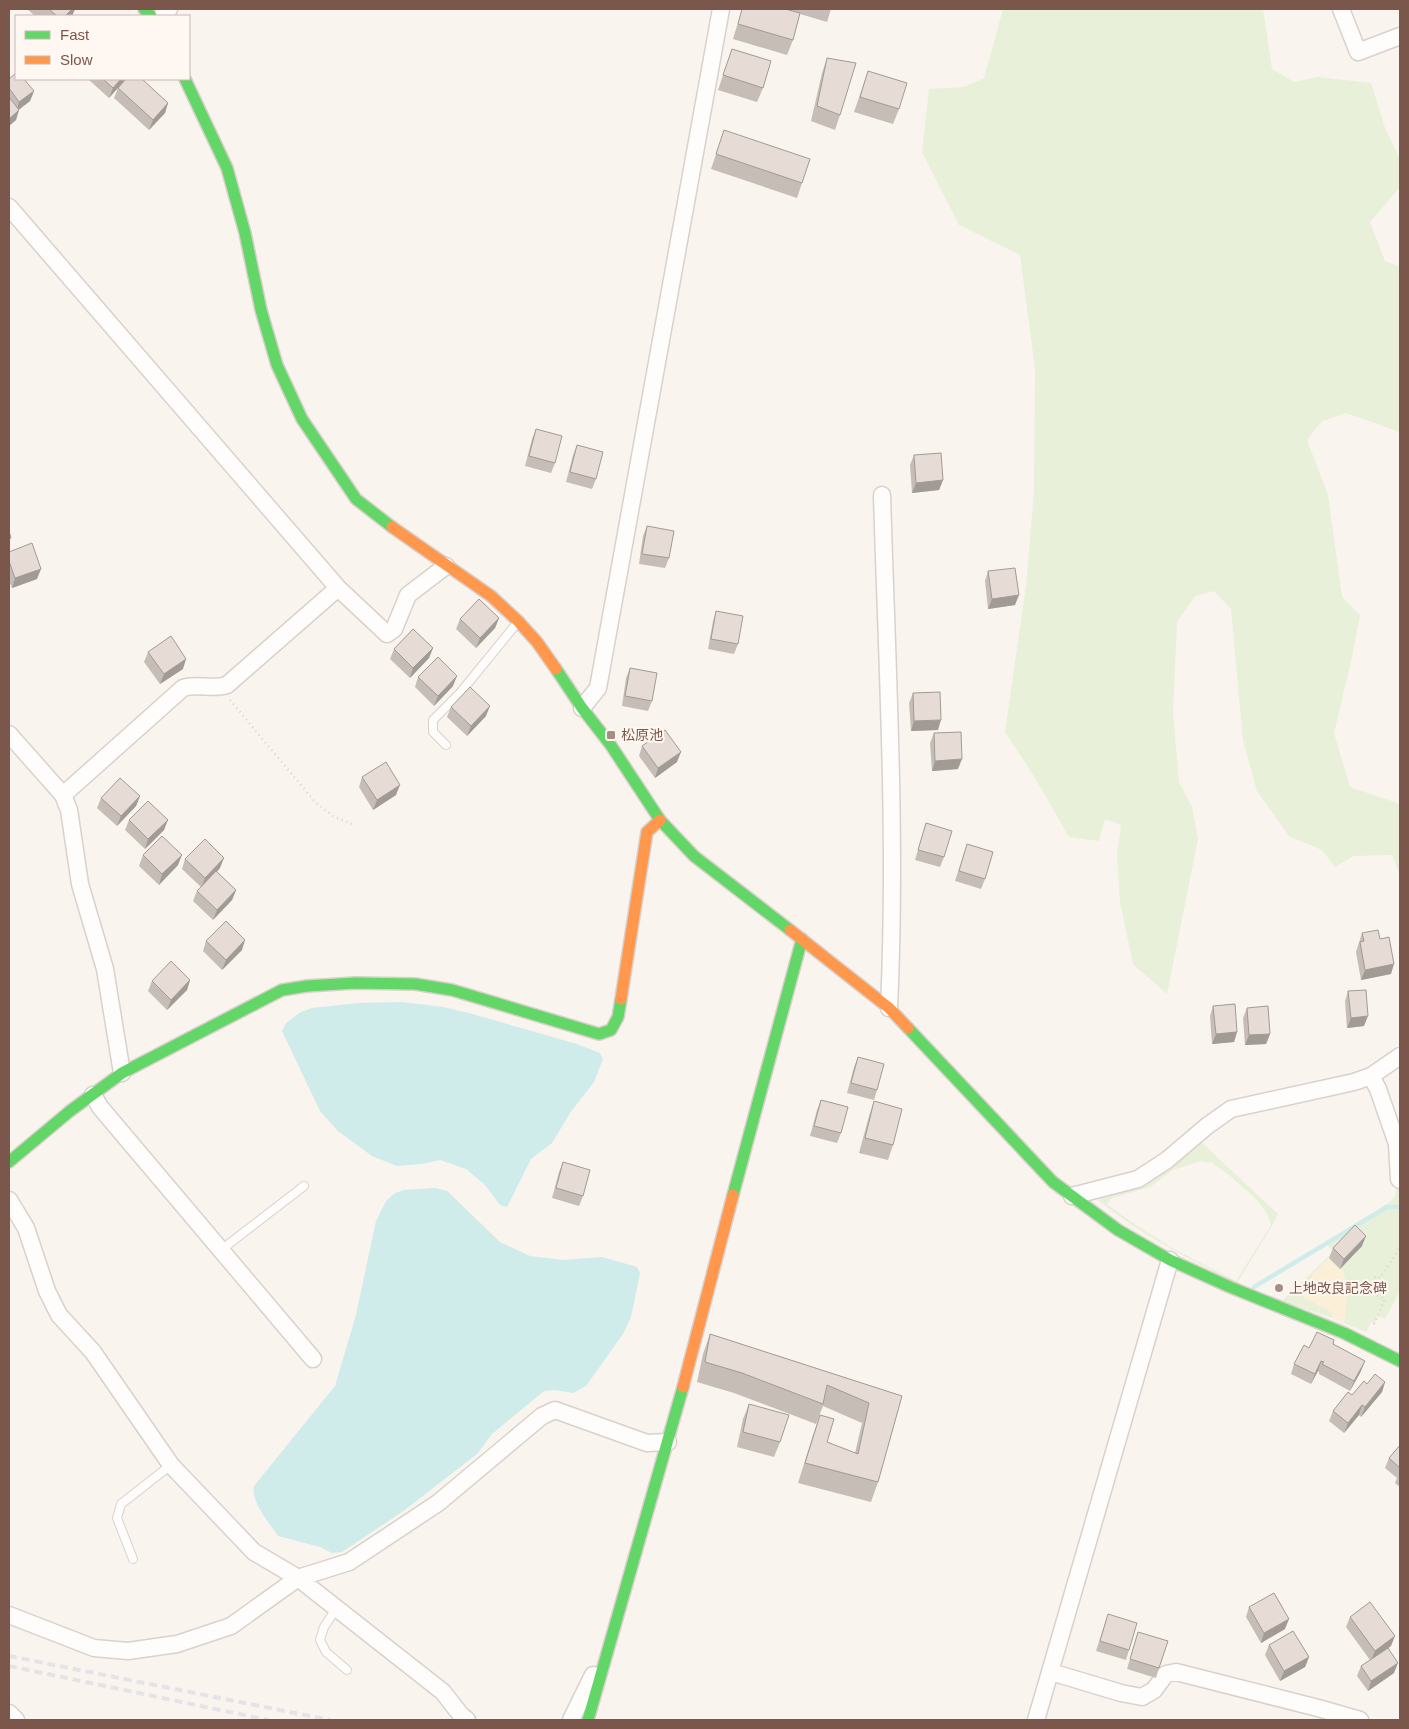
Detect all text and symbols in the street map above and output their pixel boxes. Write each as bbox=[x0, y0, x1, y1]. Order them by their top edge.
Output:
legend bbox=[15, 15, 190, 80]
text: Fast bbox=[60, 26, 90, 43]
text: Slow bbox=[60, 51, 93, 68]
place label: 松原池 bbox=[621, 727, 663, 743]
marker: 松原池 bbox=[605, 729, 617, 741]
place label: 上地改良記念碑 bbox=[1289, 1280, 1387, 1296]
marker: 上地改良記念碑 bbox=[1273, 1282, 1285, 1294]

